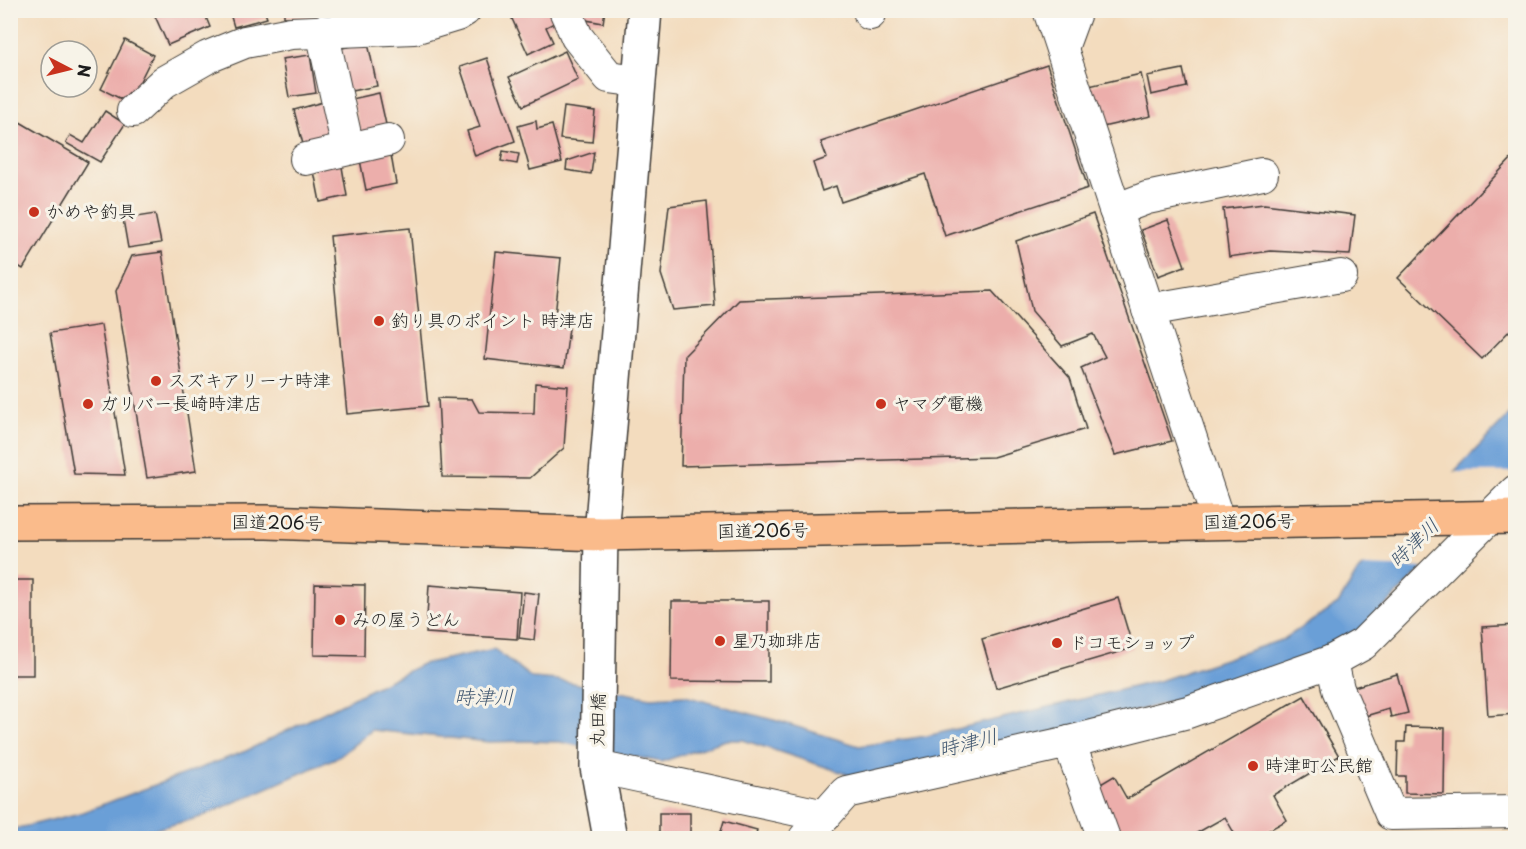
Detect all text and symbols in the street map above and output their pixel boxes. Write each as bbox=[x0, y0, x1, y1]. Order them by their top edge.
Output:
north arrow bbox=[39, 39, 99, 99]
text: N bbox=[72, 63, 98, 79]
place label: かめや釣具 bbox=[46, 197, 136, 224]
marker: かめや釣具 bbox=[27, 205, 41, 219]
place label: 釣り具のポイント 時津店 bbox=[391, 306, 595, 333]
marker: 釣り具のポイント 時津店 bbox=[372, 314, 386, 328]
place label: スズキアリーナ時津 bbox=[168, 366, 331, 393]
marker: スズキアリーナ時津 bbox=[149, 374, 163, 388]
place label: ガリバー長崎時津店 bbox=[100, 389, 262, 416]
place label: ヤマダ電機 bbox=[893, 389, 983, 416]
marker: ガリバー長崎時津店 bbox=[81, 397, 95, 411]
marker: ヤマダ電機 bbox=[874, 397, 888, 411]
street label: 国道206号 bbox=[1203, 506, 1295, 535]
street label: 国道206号 bbox=[231, 507, 323, 536]
water label: 時津川 bbox=[1381, 511, 1445, 574]
street label: 国道206号 bbox=[717, 515, 809, 544]
place label: みの屋うどん bbox=[352, 605, 460, 632]
marker: みの屋うどん bbox=[333, 613, 347, 627]
place label: 星乃珈琲店 bbox=[732, 626, 822, 653]
place label: ドコモショップ bbox=[1069, 628, 1194, 655]
marker: 星乃珈琲店 bbox=[713, 634, 727, 648]
marker: ドコモショップ bbox=[1050, 636, 1064, 650]
water label: 時津川 bbox=[454, 681, 514, 711]
street label: 丸田橋 bbox=[583, 693, 610, 747]
water label: 時津川 bbox=[935, 720, 1000, 764]
place label: 時津町公民館 bbox=[1265, 751, 1373, 778]
marker: 時津町公民館 bbox=[1246, 759, 1260, 773]

